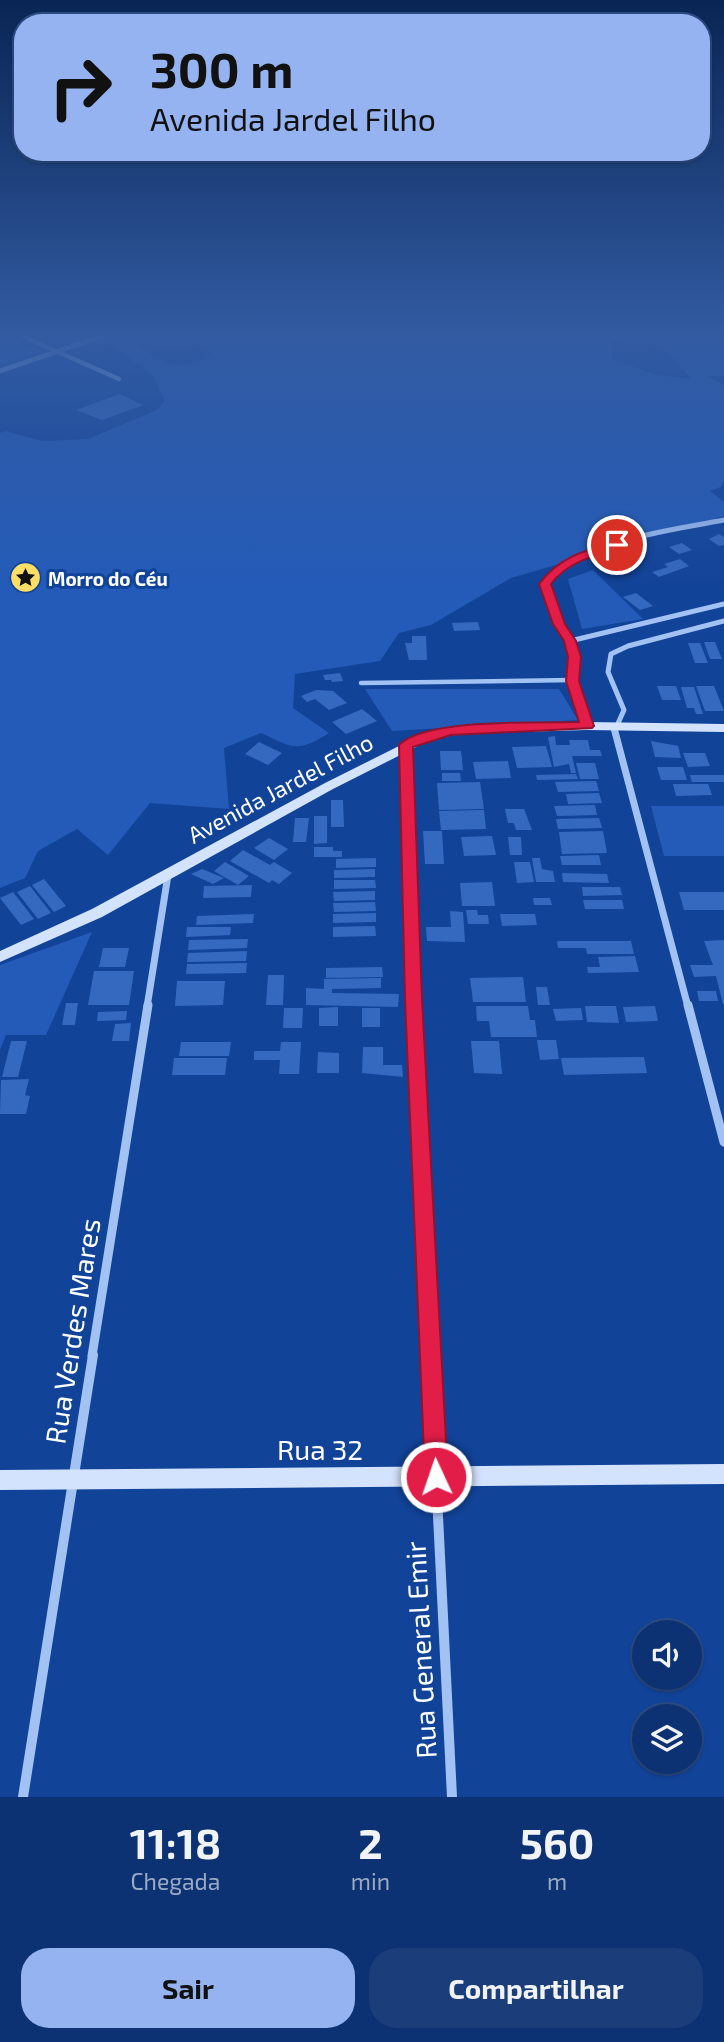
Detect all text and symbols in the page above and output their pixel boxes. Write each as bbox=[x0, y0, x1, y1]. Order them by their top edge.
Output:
text: 300 m bbox=[150, 39, 293, 98]
icon: right bbox=[35, 42, 126, 133]
text: Avenida Jardel Filho bbox=[150, 99, 436, 137]
pin bbox=[587, 515, 647, 575]
icon: arrive bbox=[598, 526, 636, 564]
place icon: Morro do Céu bbox=[8, 561, 42, 595]
place label: Morro do Céu bbox=[48, 567, 168, 590]
street label: Avenida Jardel Filho bbox=[183, 727, 377, 849]
street label: Rua Verdes Mares bbox=[37, 1216, 107, 1446]
street label: Rua 32 bbox=[277, 1432, 363, 1466]
position arrow bbox=[399, 1440, 473, 1514]
street label: Rua General Emir bbox=[397, 1540, 443, 1760]
map controls bbox=[632, 1620, 702, 1774]
button: sound bbox=[632, 1620, 702, 1690]
button: layers bbox=[632, 1704, 702, 1774]
text: 11:18 bbox=[130, 1817, 221, 1867]
text: 2 bbox=[358, 1817, 383, 1867]
text: 560 bbox=[520, 1817, 594, 1867]
text: Chegada bbox=[130, 1867, 220, 1895]
text: min bbox=[351, 1867, 390, 1895]
text: m bbox=[547, 1867, 567, 1895]
button: Sair bbox=[21, 1948, 355, 2028]
button: Compartilhar bbox=[369, 1948, 703, 2028]

